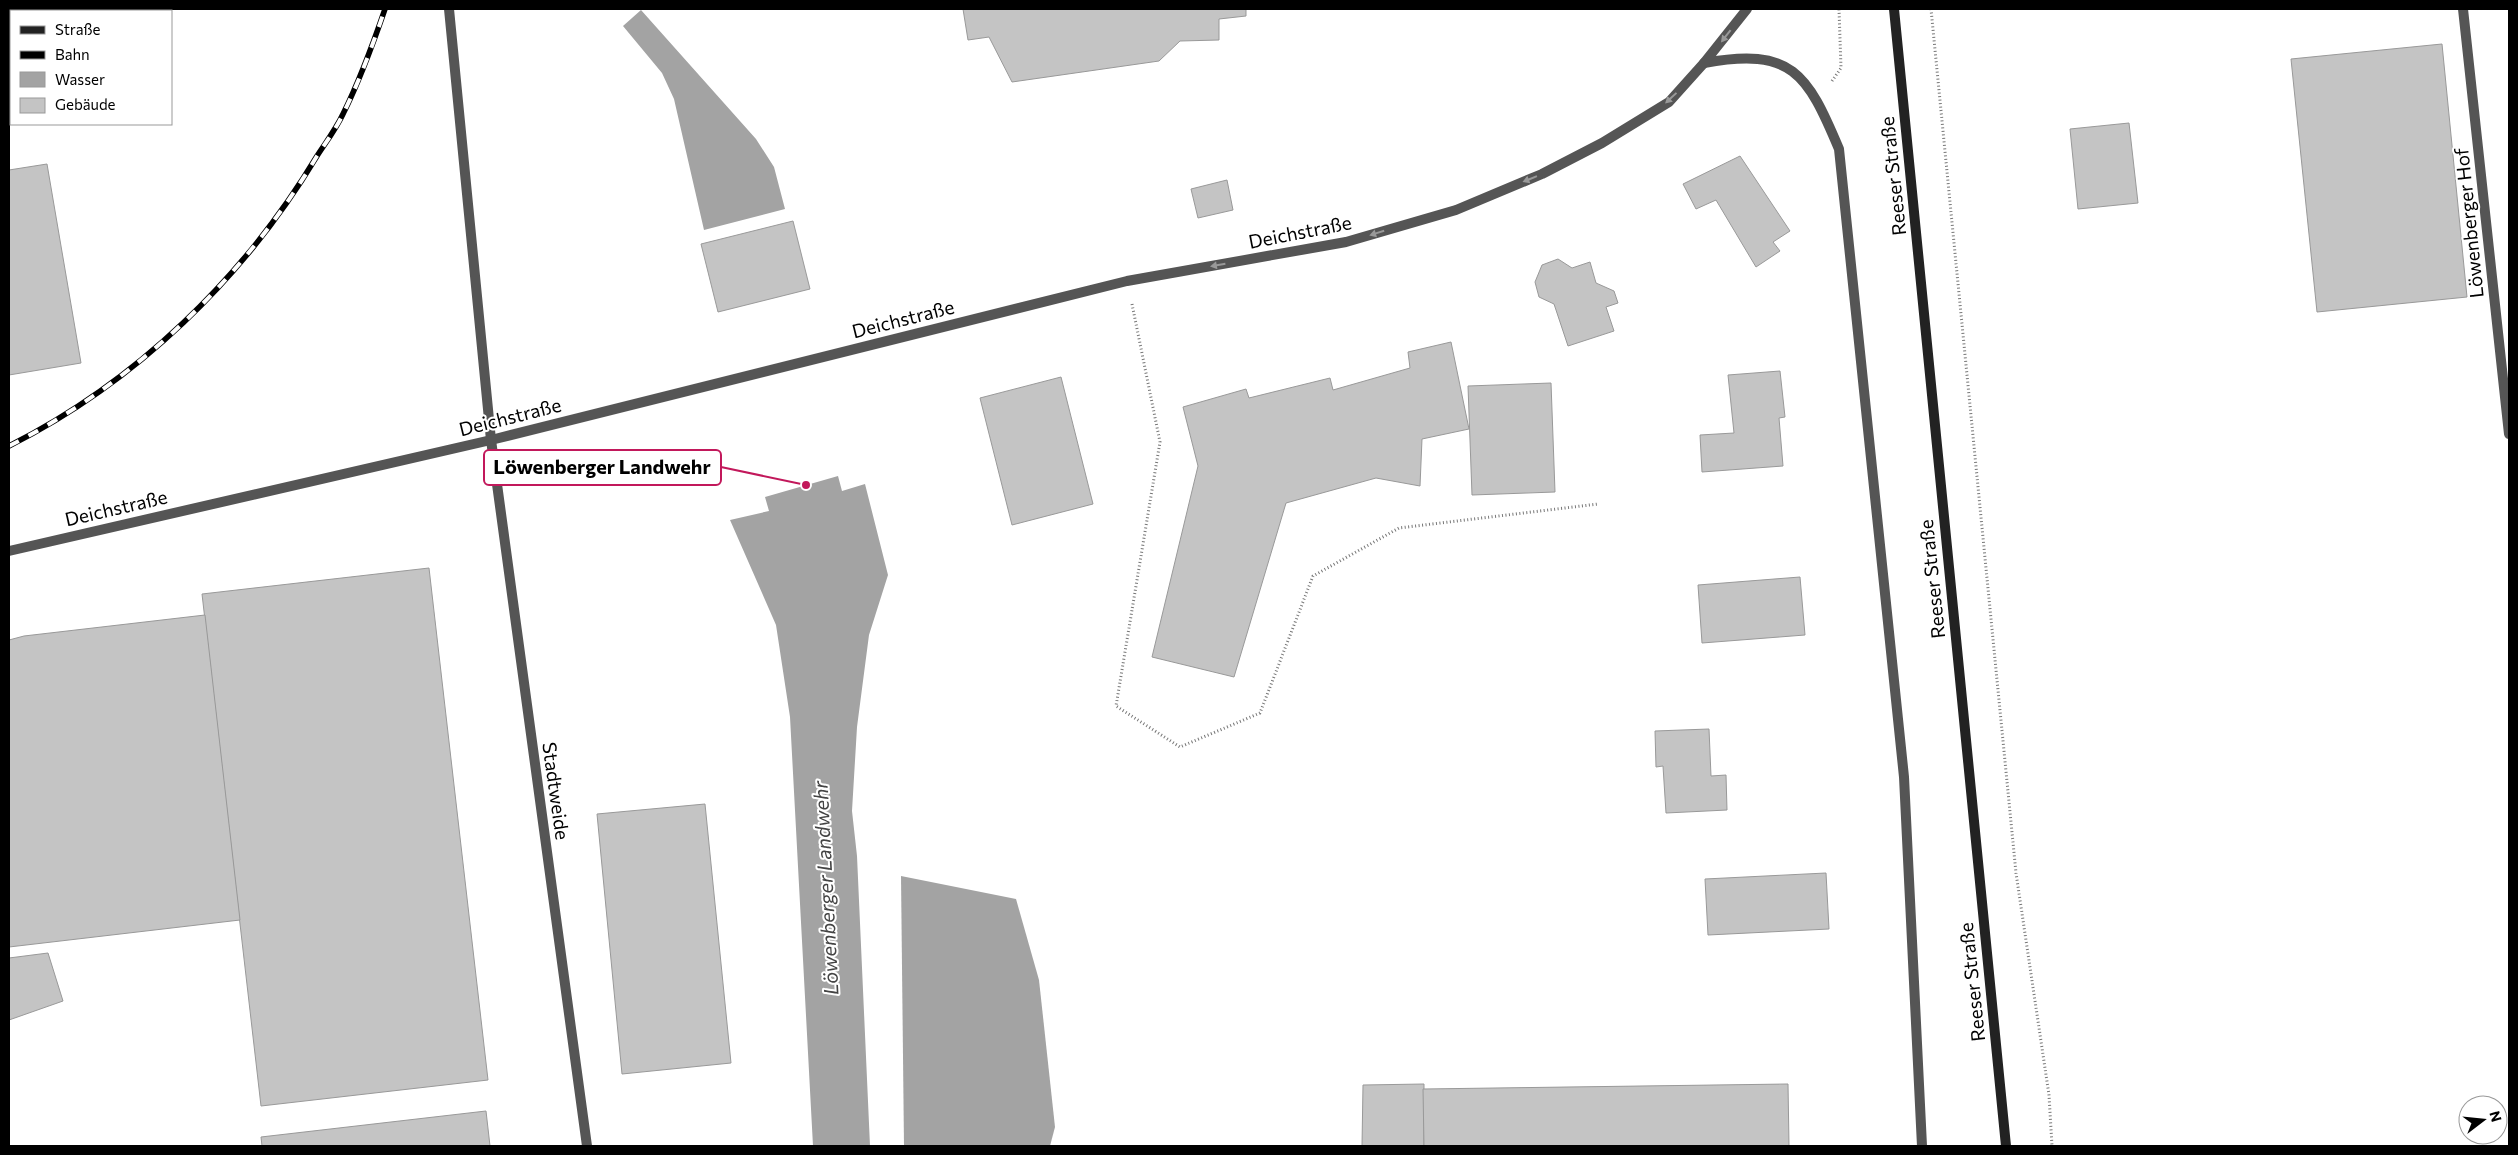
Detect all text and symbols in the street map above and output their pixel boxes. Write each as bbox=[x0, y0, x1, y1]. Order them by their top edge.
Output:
legend bbox=[10, 10, 172, 125]
text: Straße bbox=[55, 20, 101, 38]
one-way arrow bbox=[1720, 29, 1731, 42]
text: Bahn bbox=[55, 45, 90, 63]
text: Wasser bbox=[55, 70, 105, 88]
one-way arrow bbox=[1665, 93, 1677, 104]
text: Gebäude bbox=[55, 95, 116, 113]
street label: Reeser Straße bbox=[1875, 115, 1910, 237]
street label: Löwenberger Hof bbox=[2449, 146, 2488, 299]
one-way arrow bbox=[1522, 175, 1537, 183]
street label: Deichstraße bbox=[1246, 210, 1353, 253]
one-way arrow bbox=[1370, 230, 1385, 238]
one-way arrow bbox=[1210, 262, 1226, 270]
street label: Deichstraße bbox=[849, 295, 956, 342]
street label: Deichstraße bbox=[456, 393, 563, 440]
callout: Löwenberger Landwehr bbox=[484, 450, 721, 485]
text: Löwenberger Landwehr bbox=[493, 454, 711, 478]
street label: Deichstraße bbox=[62, 485, 169, 530]
street label: Reeser Straße bbox=[1914, 518, 1949, 640]
street label: Stadtweide bbox=[538, 741, 575, 841]
water label: Löwenberger Landwehr bbox=[807, 779, 843, 996]
street label: Reeser Straße bbox=[1954, 921, 1989, 1043]
north arrow bbox=[2458, 1095, 2508, 1145]
text: N bbox=[2486, 1109, 2506, 1124]

